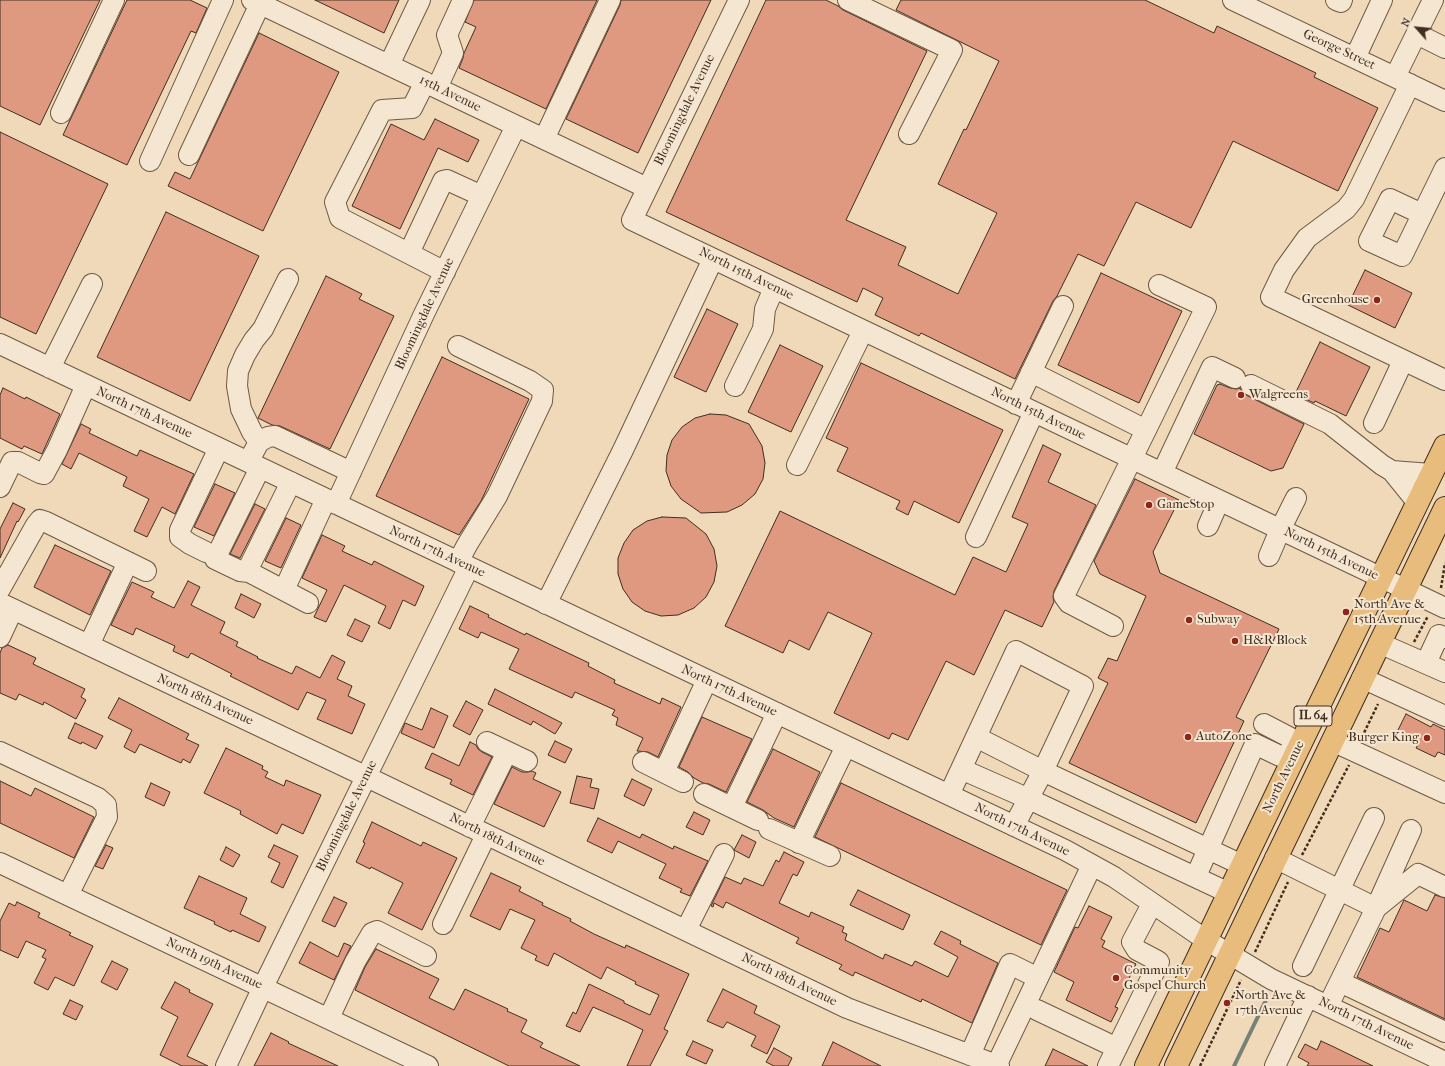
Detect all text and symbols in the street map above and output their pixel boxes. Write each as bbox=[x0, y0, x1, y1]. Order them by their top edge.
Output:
north arrow bbox=[1397, 8, 1437, 48]
text: N bbox=[1398, 16, 1414, 29]
street label: George Street bbox=[1300, 26, 1378, 74]
street label: Bloomingdale Avenue bbox=[651, 52, 719, 168]
street label: 15th Avenue bbox=[417, 72, 483, 116]
street label: North 15th Avenue bbox=[696, 244, 796, 304]
street label: Bloomingdale Avenue bbox=[392, 255, 458, 373]
place label: Greenhouse bbox=[1302, 292, 1369, 308]
marker: Greenhouse bbox=[1372, 295, 1382, 305]
street label: North 17th Avenue bbox=[94, 384, 194, 442]
street label: North 15th Avenue bbox=[988, 384, 1088, 444]
place label: Walgreens bbox=[1249, 387, 1308, 403]
marker: Walgreens bbox=[1236, 390, 1246, 400]
place label: GameStop bbox=[1157, 497, 1214, 513]
marker: GameStop bbox=[1144, 500, 1154, 510]
street label: North 17th Avenue bbox=[387, 523, 487, 581]
street label: North 15th Avenue bbox=[1281, 524, 1381, 584]
place label: North Ave & 15th Avenue bbox=[1354, 597, 1425, 628]
marker: North Ave & 15th Avenue bbox=[1341, 607, 1351, 617]
place label: Subway bbox=[1197, 612, 1240, 628]
marker: Subway bbox=[1184, 615, 1194, 625]
place label: H&R Block bbox=[1243, 633, 1307, 649]
marker: H&R Block bbox=[1230, 636, 1240, 646]
street label: North 17th Avenue bbox=[679, 662, 779, 720]
street label: North 18th Avenue bbox=[154, 671, 256, 729]
road number: IL 64 bbox=[1294, 706, 1332, 726]
place label: AutoZone bbox=[1196, 729, 1252, 745]
place label: Burger King bbox=[1348, 730, 1419, 746]
marker: AutoZone bbox=[1183, 732, 1193, 742]
marker: Burger King bbox=[1422, 733, 1432, 743]
street label: North Avenue bbox=[1260, 738, 1308, 816]
street label: Bloomingdale Avenue bbox=[313, 758, 381, 874]
street label: North 17th Avenue bbox=[972, 800, 1072, 860]
street label: North 18th Avenue bbox=[447, 810, 547, 870]
street label: North 19th Avenue bbox=[163, 935, 265, 993]
street label: North 18th Avenue bbox=[739, 950, 839, 1010]
place label: Community Gospel Church bbox=[1124, 963, 1206, 994]
marker: Community Gospel Church bbox=[1111, 973, 1121, 983]
place label: North Ave & 17th Avenue bbox=[1235, 988, 1306, 1019]
street label: North 17th Avenue bbox=[1316, 994, 1416, 1054]
marker: North Ave & 17th Avenue bbox=[1222, 998, 1232, 1008]

